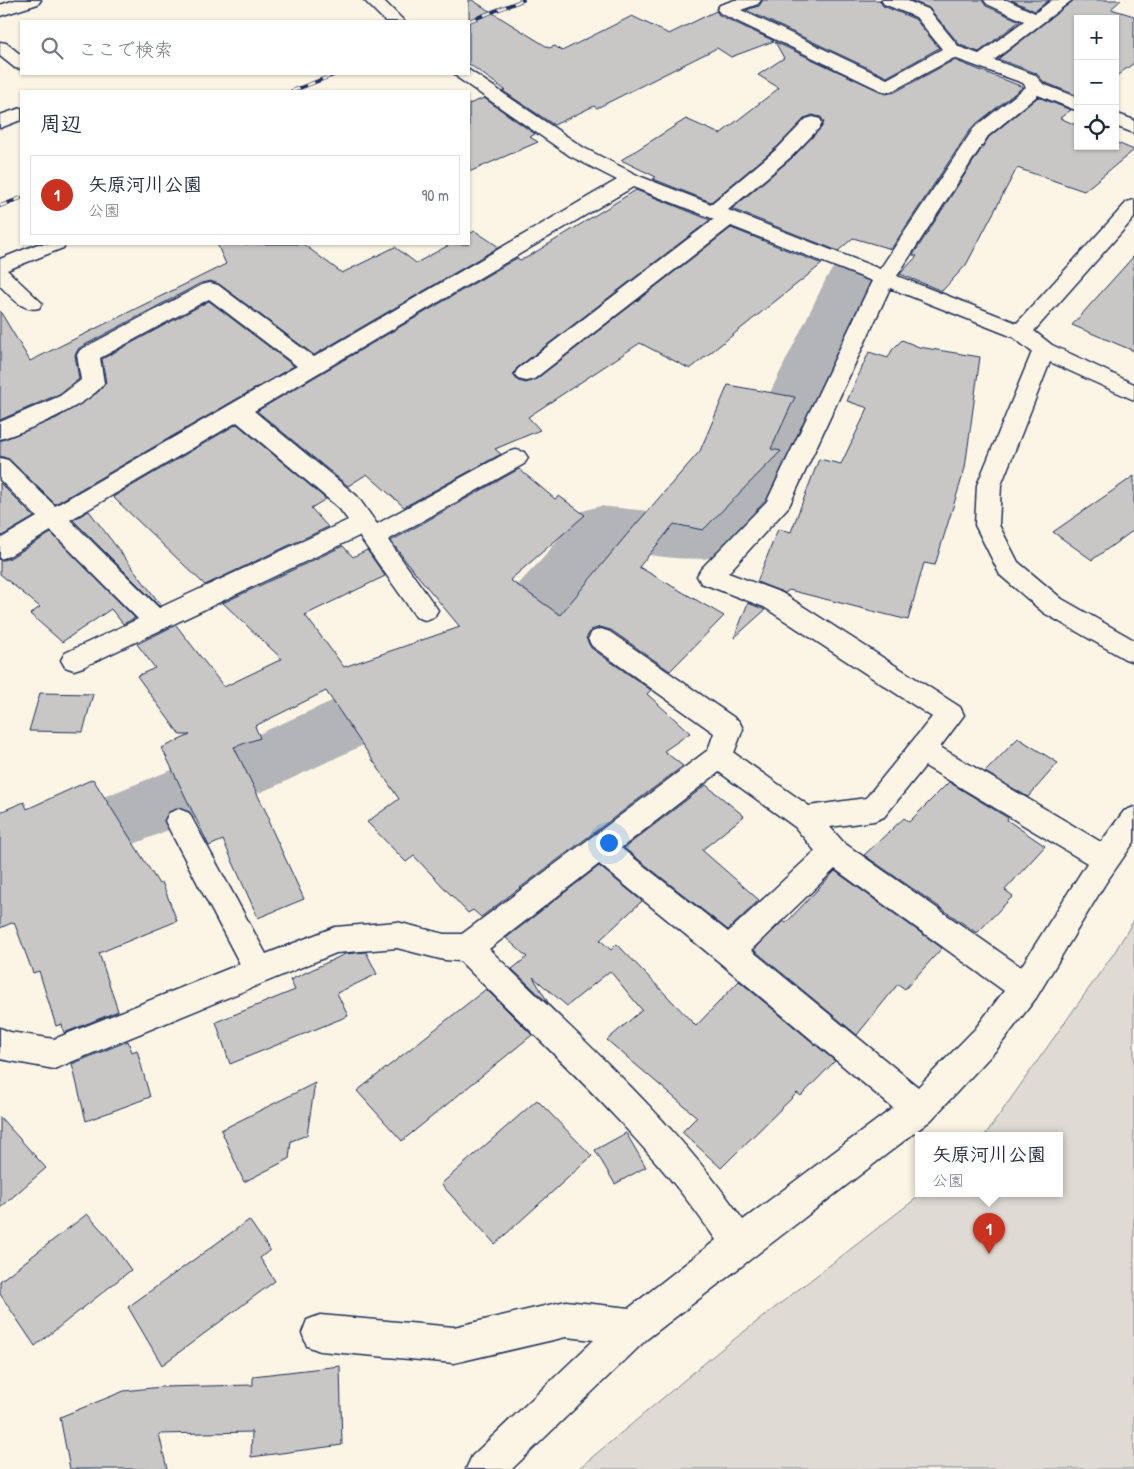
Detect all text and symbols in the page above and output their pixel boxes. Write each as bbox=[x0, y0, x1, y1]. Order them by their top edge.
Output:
map controls bbox=[1074, 15, 1119, 150]
button: + bbox=[1074, 15, 1119, 60]
search box bbox=[20, 20, 470, 75]
icon: search bbox=[38, 34, 66, 62]
text: ここで検索 bbox=[78, 36, 173, 62]
button: − bbox=[1074, 60, 1119, 105]
button: locate bbox=[1074, 105, 1119, 150]
text: 周辺 bbox=[40, 109, 82, 138]
text: 矢原河川公園 bbox=[88, 171, 202, 197]
text: 1 bbox=[54, 184, 60, 206]
text: 90 m bbox=[421, 184, 449, 206]
text: 公園 bbox=[88, 199, 120, 221]
your location bbox=[596, 830, 622, 856]
popup bbox=[915, 1132, 1063, 1197]
text: 矢原河川公園 bbox=[932, 1141, 1046, 1167]
text: 公園 bbox=[932, 1169, 964, 1191]
pin: 1 bbox=[973, 1213, 1005, 1254]

